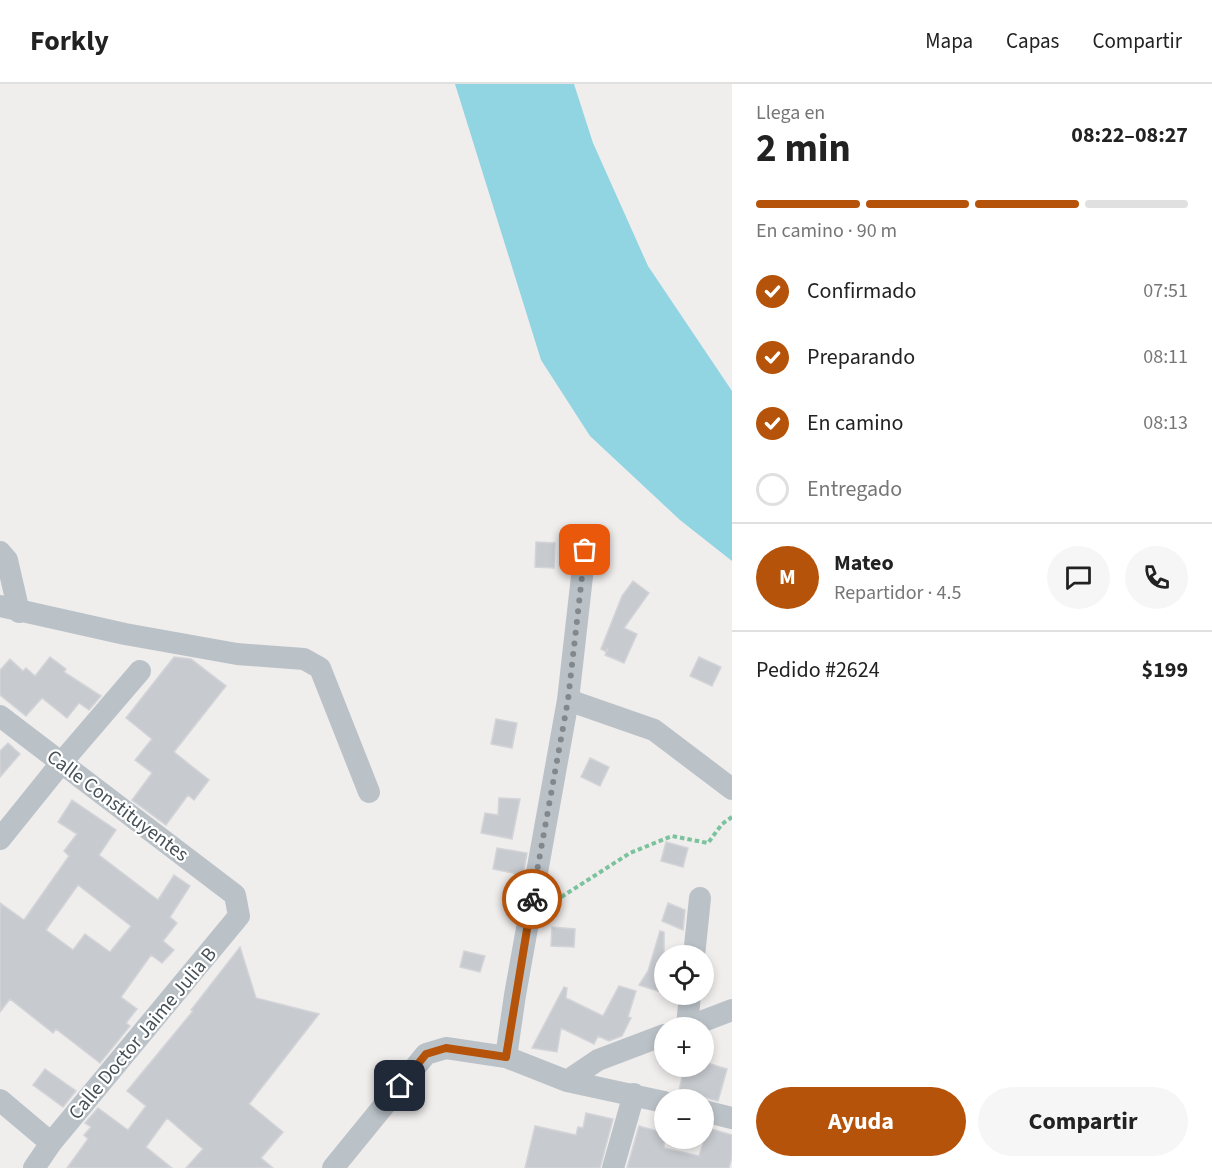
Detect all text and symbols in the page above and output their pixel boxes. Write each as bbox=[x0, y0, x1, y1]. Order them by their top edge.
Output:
text: Forkly bbox=[30, 21, 109, 61]
text: Mapa bbox=[925, 26, 973, 56]
text: Capas bbox=[1006, 26, 1059, 56]
text: Compartir bbox=[1092, 26, 1182, 56]
text: Llega en bbox=[756, 99, 825, 127]
text: 08:22–08:27 bbox=[1071, 119, 1188, 151]
text: 2 min bbox=[756, 121, 851, 177]
text: En camino · 90 m bbox=[756, 217, 897, 245]
icon: check bbox=[756, 275, 789, 308]
text: Confirmado bbox=[807, 275, 916, 307]
text: 07:51 bbox=[1143, 277, 1188, 305]
icon: check bbox=[756, 341, 789, 374]
text: Preparando bbox=[807, 341, 915, 373]
text: 08:11 bbox=[1143, 343, 1188, 371]
icon: check bbox=[756, 407, 789, 440]
text: En camino bbox=[807, 407, 904, 439]
text: 08:13 bbox=[1143, 409, 1188, 437]
text: Entregado bbox=[807, 473, 902, 505]
pin bbox=[559, 524, 610, 575]
icon: bag bbox=[568, 533, 601, 566]
button: chat bbox=[1047, 546, 1110, 609]
button: phone bbox=[1125, 546, 1188, 609]
text: Mateo bbox=[834, 547, 894, 579]
text: M bbox=[779, 561, 796, 593]
text: Repartidor · 4.5 bbox=[834, 579, 961, 607]
text: Pedido #2624 bbox=[756, 654, 880, 686]
text: $199 bbox=[1142, 654, 1188, 686]
street label: Calle Constituyentes bbox=[41, 743, 194, 868]
courier bbox=[502, 869, 562, 929]
icon: bike bbox=[516, 883, 549, 916]
street label: Calle Doctor Jaime Julia B bbox=[62, 941, 223, 1126]
map controls bbox=[654, 945, 714, 1149]
button: locate bbox=[654, 945, 714, 1005]
button: + bbox=[654, 1017, 714, 1077]
pin bbox=[374, 1060, 425, 1111]
icon: home bbox=[383, 1069, 416, 1102]
button: Ayuda bbox=[756, 1087, 966, 1156]
button: Compartir bbox=[978, 1087, 1188, 1156]
button: − bbox=[654, 1089, 714, 1149]

